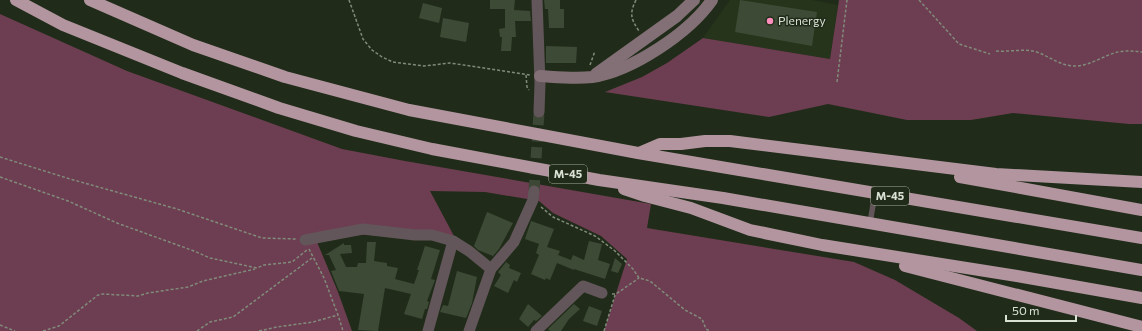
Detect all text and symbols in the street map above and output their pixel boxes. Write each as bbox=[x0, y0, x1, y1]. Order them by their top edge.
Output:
place label: Plenergy bbox=[778, 13, 826, 27]
marker: Plenergy bbox=[765, 16, 775, 26]
road number: M-45 bbox=[549, 165, 587, 183]
road number: M-45 bbox=[871, 187, 909, 205]
scale bar bbox=[1006, 297, 1076, 323]
text: 50 m bbox=[1012, 303, 1040, 317]

